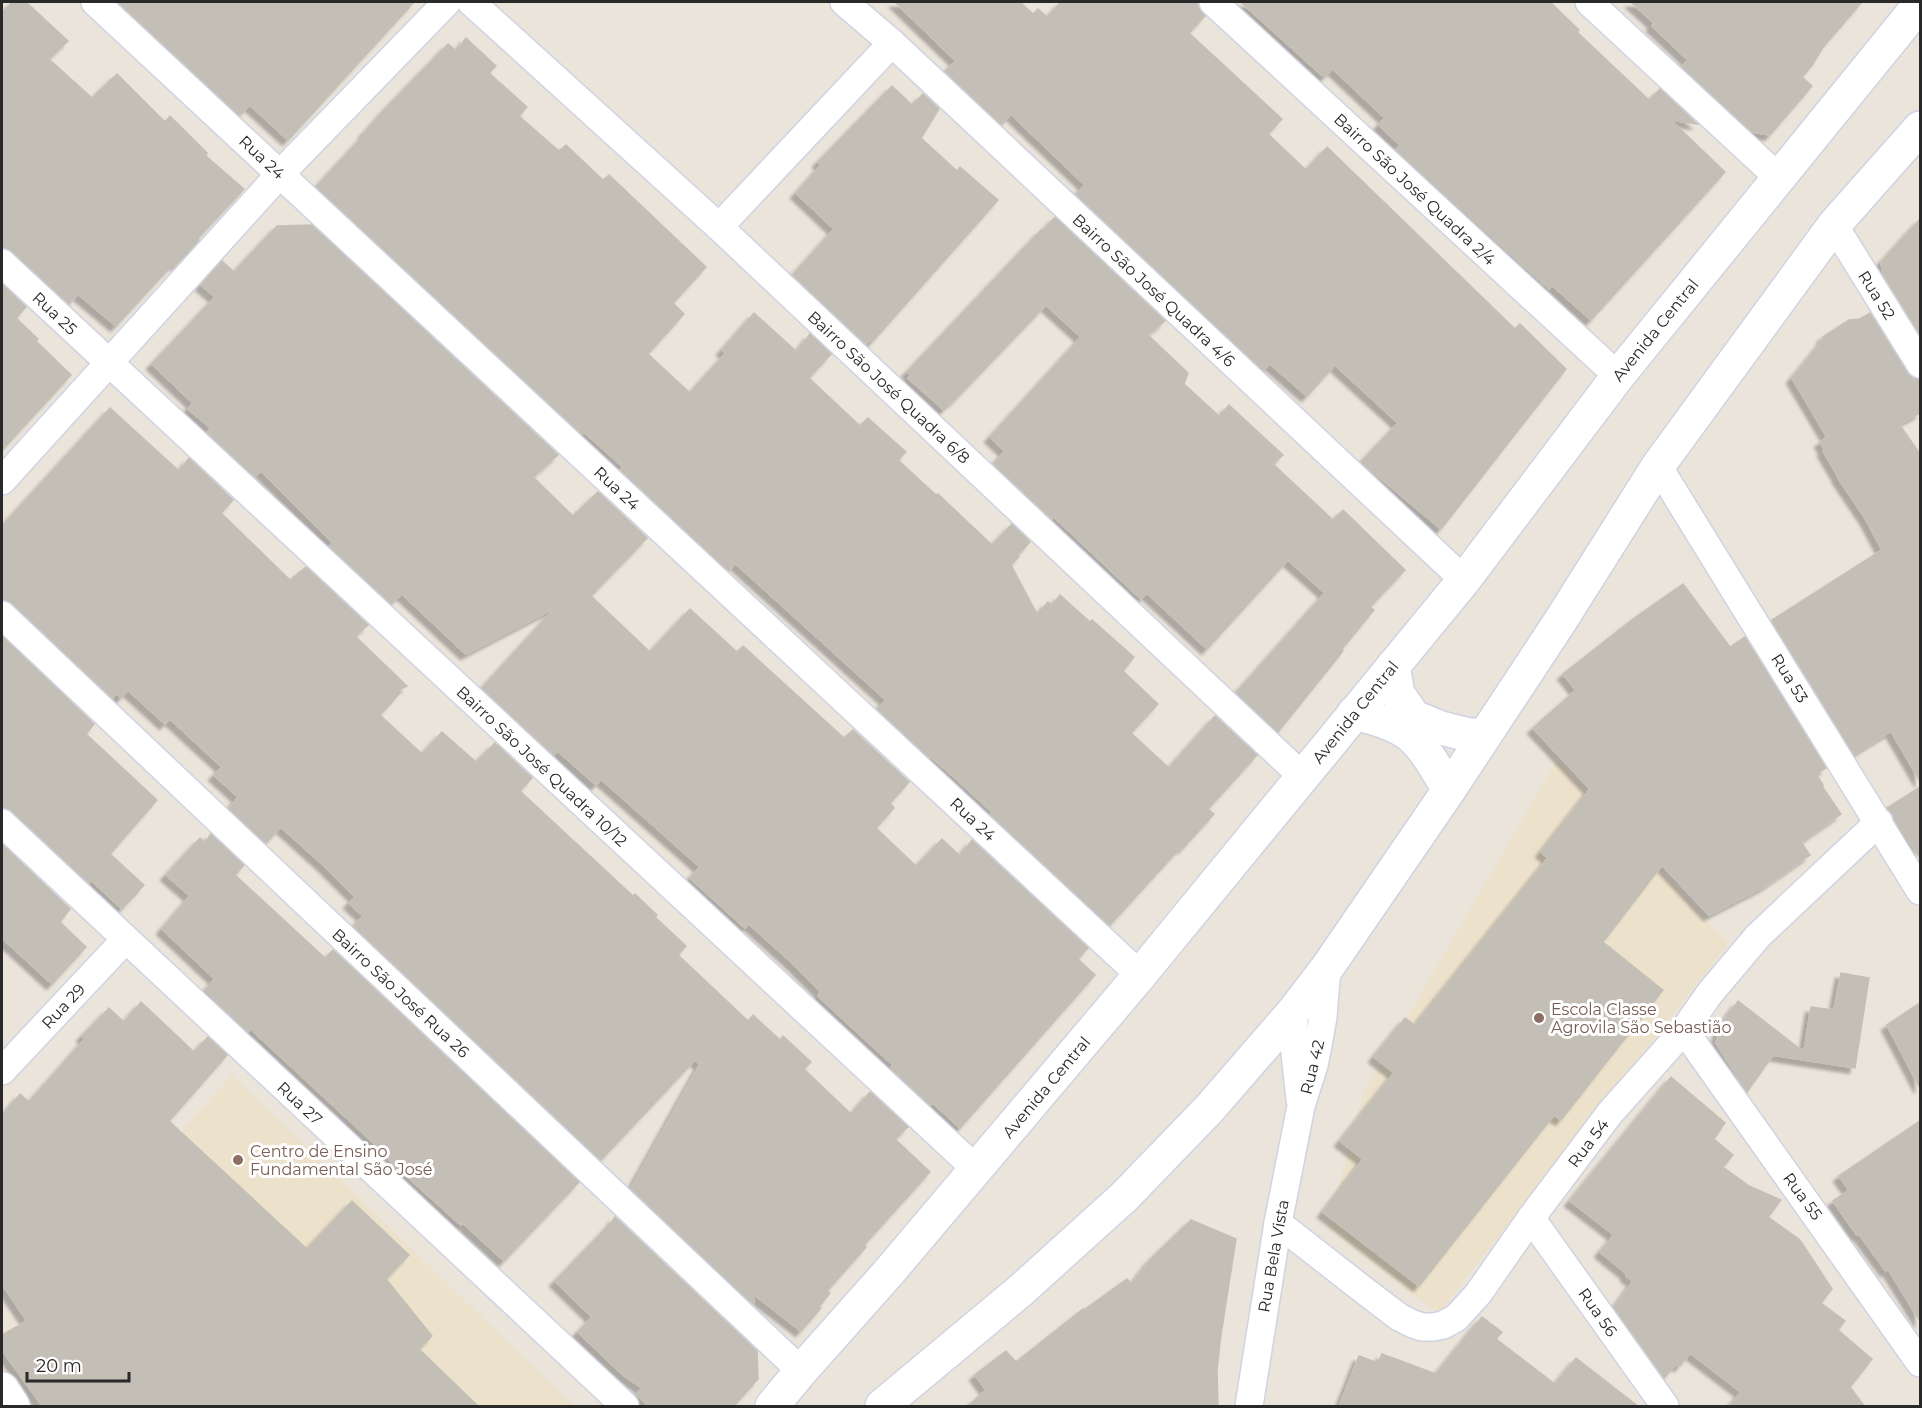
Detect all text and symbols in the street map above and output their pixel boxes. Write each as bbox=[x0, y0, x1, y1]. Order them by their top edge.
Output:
street label: Bairro São José Quadra 2/4 bbox=[1330, 110, 1500, 269]
street label: Rua 24 bbox=[235, 132, 289, 183]
street label: Bairro São José Quadra 4/6 bbox=[1068, 210, 1239, 371]
street label: Rua 52 bbox=[1854, 267, 1899, 323]
street label: Avenida Central bbox=[1608, 275, 1702, 385]
street label: Rua 25 bbox=[28, 288, 81, 339]
street label: Bairro São José Quadra 6/8 bbox=[804, 307, 974, 468]
street label: Rua 24 bbox=[590, 463, 644, 514]
street label: Rua 53 bbox=[1767, 650, 1812, 706]
street label: Avenida Central bbox=[1308, 657, 1402, 767]
street label: Bairro São José Quadra 10/12 bbox=[452, 682, 631, 851]
street label: Rua 24 bbox=[946, 794, 1000, 845]
street label: Bairro São José Rua 26 bbox=[328, 925, 473, 1062]
street label: Rua 29 bbox=[38, 980, 89, 1033]
place label: Escola Classe Agrovila São Sebastião bbox=[1551, 1000, 1732, 1037]
marker: Escola Classe Agrovila São Sebastião bbox=[1532, 1011, 1546, 1025]
street label: Avenida Central bbox=[999, 1033, 1094, 1142]
street label: Rua 42 bbox=[1297, 1038, 1328, 1096]
street label: Rua 27 bbox=[273, 1078, 326, 1129]
street label: Rua 54 bbox=[1564, 1115, 1613, 1171]
place label: Centro de Ensino Fundamental São José bbox=[250, 1142, 432, 1179]
marker: Centro de Ensino Fundamental São José bbox=[231, 1153, 245, 1167]
street label: Rua 55 bbox=[1779, 1169, 1826, 1224]
street label: Rua Bela Vista bbox=[1254, 1198, 1293, 1314]
street label: Rua 56 bbox=[1574, 1284, 1621, 1340]
scale bar bbox=[27, 1345, 129, 1383]
text: 20 m bbox=[36, 1355, 82, 1377]

